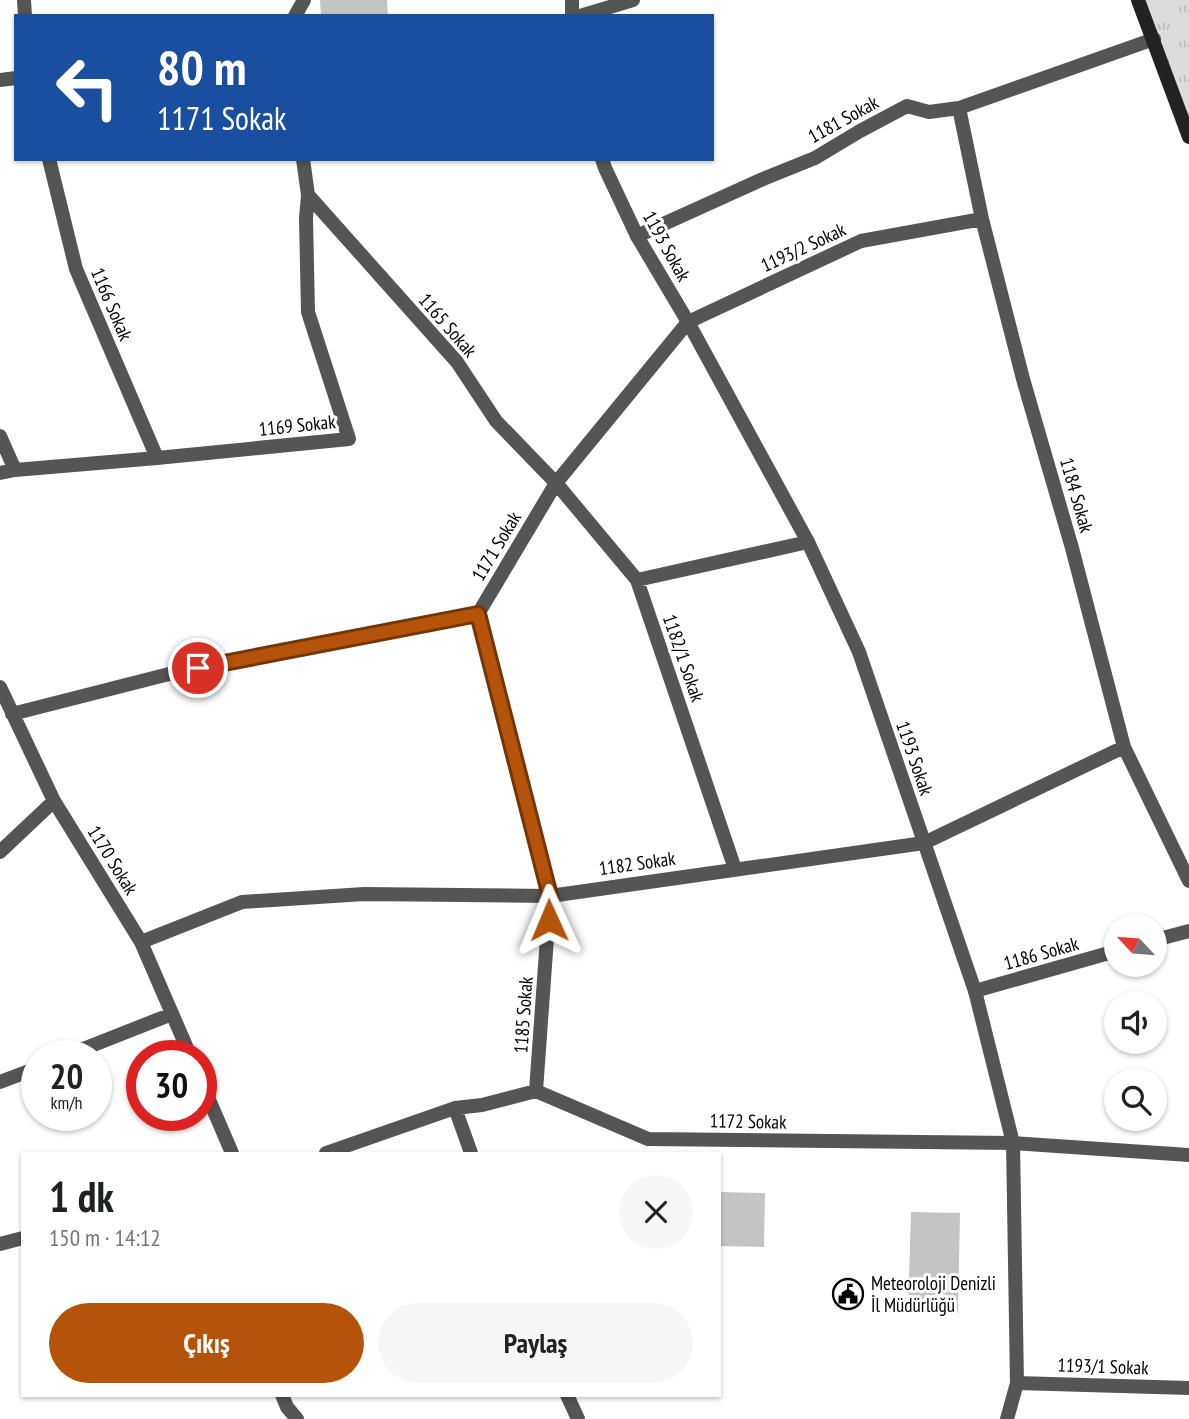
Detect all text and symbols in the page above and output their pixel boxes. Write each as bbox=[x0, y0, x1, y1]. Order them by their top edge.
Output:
text: 80 m bbox=[157, 35, 246, 99]
icon: left bbox=[42, 42, 133, 133]
street label: 1181 Sokak bbox=[804, 90, 883, 148]
text: 1171 Sokak bbox=[157, 97, 287, 139]
street label: 1193 Sokak bbox=[638, 207, 696, 286]
street label: 1193/2 Sokak bbox=[757, 217, 850, 277]
street label: 1166 Sokak bbox=[86, 264, 138, 345]
street label: 1165 Sokak bbox=[414, 288, 483, 362]
street label: 1169 Sokak bbox=[257, 409, 337, 441]
street label: 1184 Sokak bbox=[1055, 455, 1099, 536]
street label: 1171 Sokak bbox=[466, 506, 526, 585]
street label: 1182/1 Sokak bbox=[658, 611, 710, 706]
pin bbox=[168, 638, 228, 698]
icon: arrive bbox=[179, 649, 217, 687]
street label: 1193 Sokak bbox=[891, 718, 939, 799]
street label: 1170 Sokak bbox=[82, 821, 144, 900]
street label: 1182 Sokak bbox=[597, 846, 677, 880]
position arrow bbox=[512, 883, 586, 957]
north arrow bbox=[1104, 914, 1167, 976]
map controls bbox=[1104, 914, 1167, 1131]
street label: 1186 Sokak bbox=[1001, 931, 1082, 975]
street label: 1185 Sokak bbox=[508, 975, 538, 1054]
button: sound bbox=[1104, 991, 1167, 1054]
speed limit sign: 30 bbox=[126, 1040, 217, 1131]
text: 20 bbox=[50, 1053, 83, 1099]
button: search bbox=[1104, 1068, 1167, 1131]
text: km/h bbox=[51, 1091, 82, 1114]
street label: 1172 Sokak bbox=[709, 1108, 787, 1134]
text: 1 dk bbox=[49, 1169, 114, 1224]
button: close bbox=[619, 1175, 693, 1249]
text: 150 m · 14:12 bbox=[49, 1223, 161, 1252]
place label: Meteoroloji Denizli İl Müdürlüğü bbox=[871, 1271, 996, 1317]
public building icon: Meteoroloji Denizli İl Müdürlüğü bbox=[831, 1277, 865, 1311]
button: Çıkış bbox=[49, 1303, 364, 1383]
button: Paylaş bbox=[378, 1303, 693, 1383]
street label: 1193/1 Sokak bbox=[1057, 1352, 1150, 1380]

